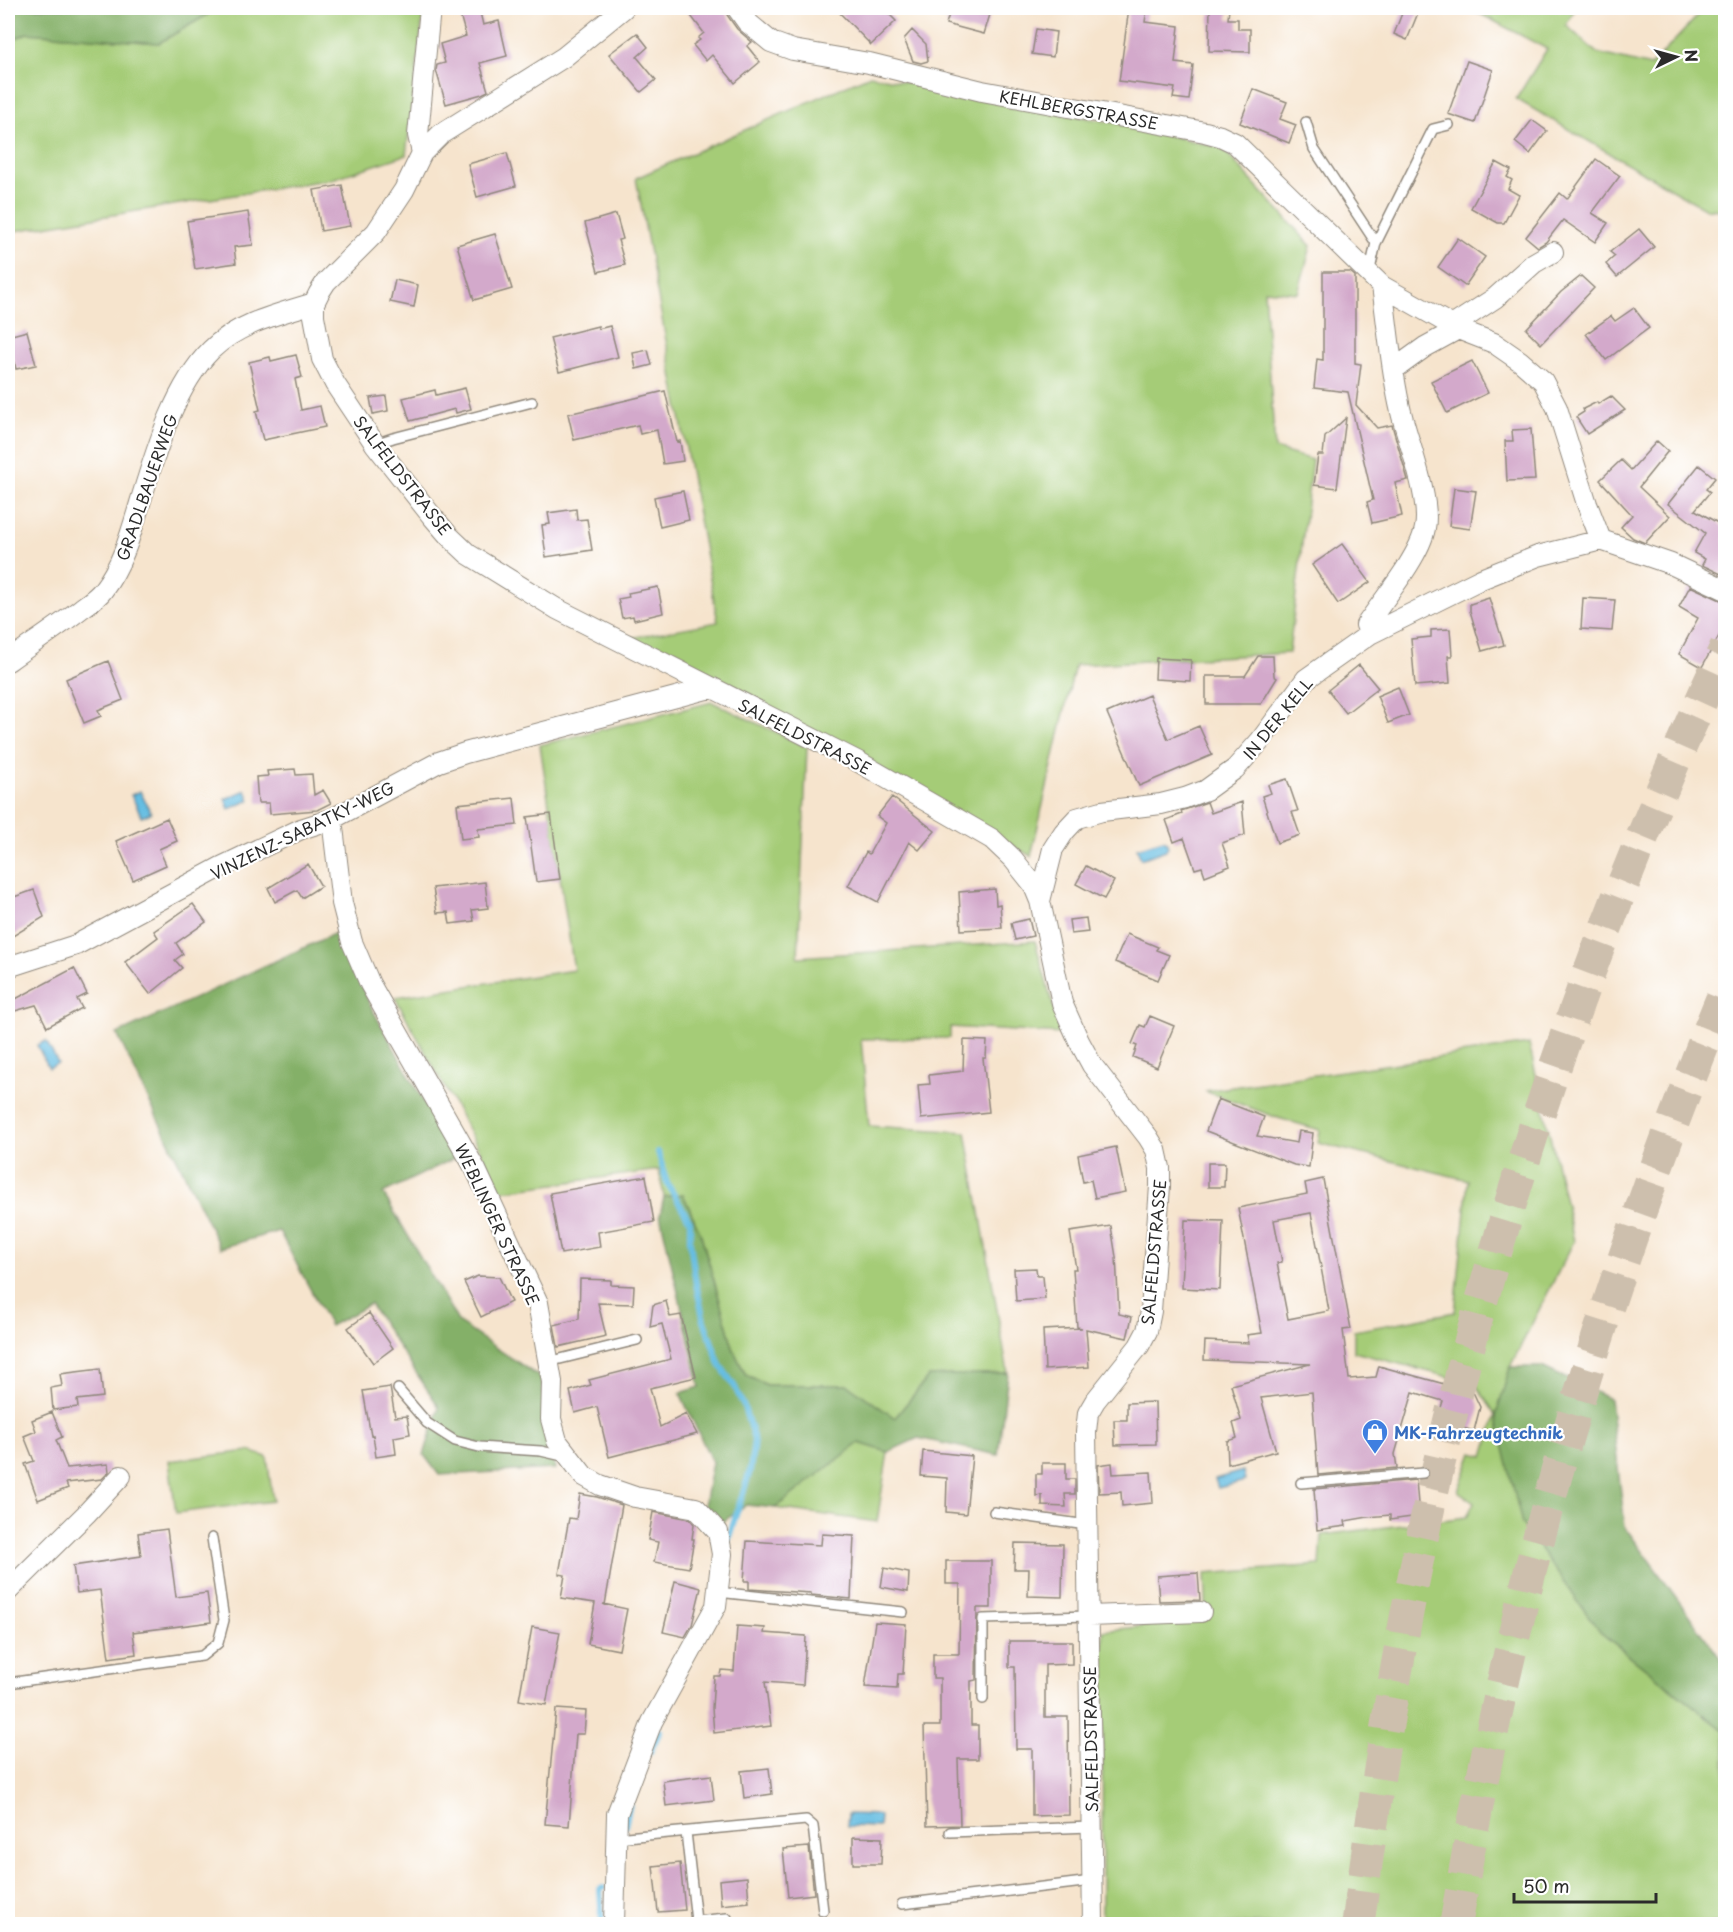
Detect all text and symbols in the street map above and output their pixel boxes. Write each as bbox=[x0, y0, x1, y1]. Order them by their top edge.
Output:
north arrow bbox=[1646, 27, 1706, 87]
text: N bbox=[1679, 48, 1704, 63]
street label: KEHLBERGSTRASSE bbox=[998, 83, 1160, 135]
street label: GRADLBAUERWEG bbox=[110, 410, 182, 564]
street label: SALFELDSTRASSE bbox=[348, 410, 458, 540]
street label: IN DER KELL bbox=[1236, 672, 1318, 764]
street label: SALFELDSTRASSE bbox=[734, 692, 876, 780]
street label: VINZENZ-SABATKY-WEG bbox=[206, 775, 398, 885]
street label: WEBLINGER STRASSE bbox=[450, 1139, 546, 1309]
street label: SALFELDSTRASSE bbox=[1135, 1178, 1171, 1326]
shop icon: MK-Fahrzeugtechnik bbox=[1360, 1417, 1390, 1455]
place label: MK-Fahrzeugtechnik bbox=[1394, 1420, 1563, 1444]
street label: SALFELDSTRASSE bbox=[1077, 1665, 1103, 1813]
scale bar bbox=[1514, 1866, 1656, 1904]
text: 50 m bbox=[1523, 1872, 1570, 1899]

